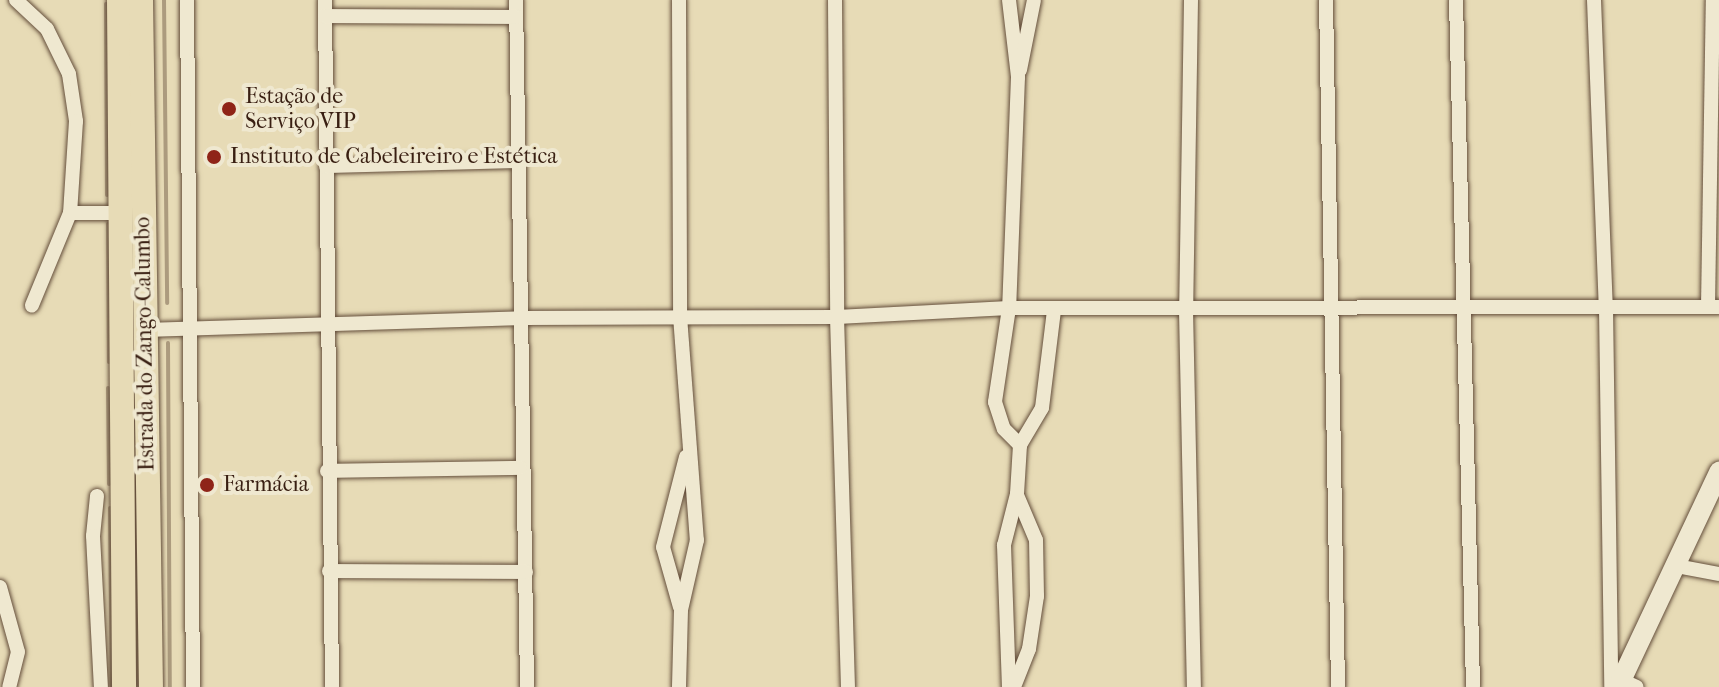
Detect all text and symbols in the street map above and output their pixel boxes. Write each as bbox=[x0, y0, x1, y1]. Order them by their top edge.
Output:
place label: Estação de Serviço VIP bbox=[245, 83, 356, 134]
marker: Estação de Serviço VIP bbox=[220, 100, 238, 118]
place label: Instituto de Cabeleireiro e Estética bbox=[230, 144, 557, 170]
marker: Instituto de Cabeleireiro e Estética bbox=[205, 148, 223, 166]
street label: Estrada do Zango-Calumbo bbox=[130, 217, 160, 471]
place label: Farmácia bbox=[223, 472, 309, 498]
marker: Farmácia bbox=[198, 476, 216, 494]

